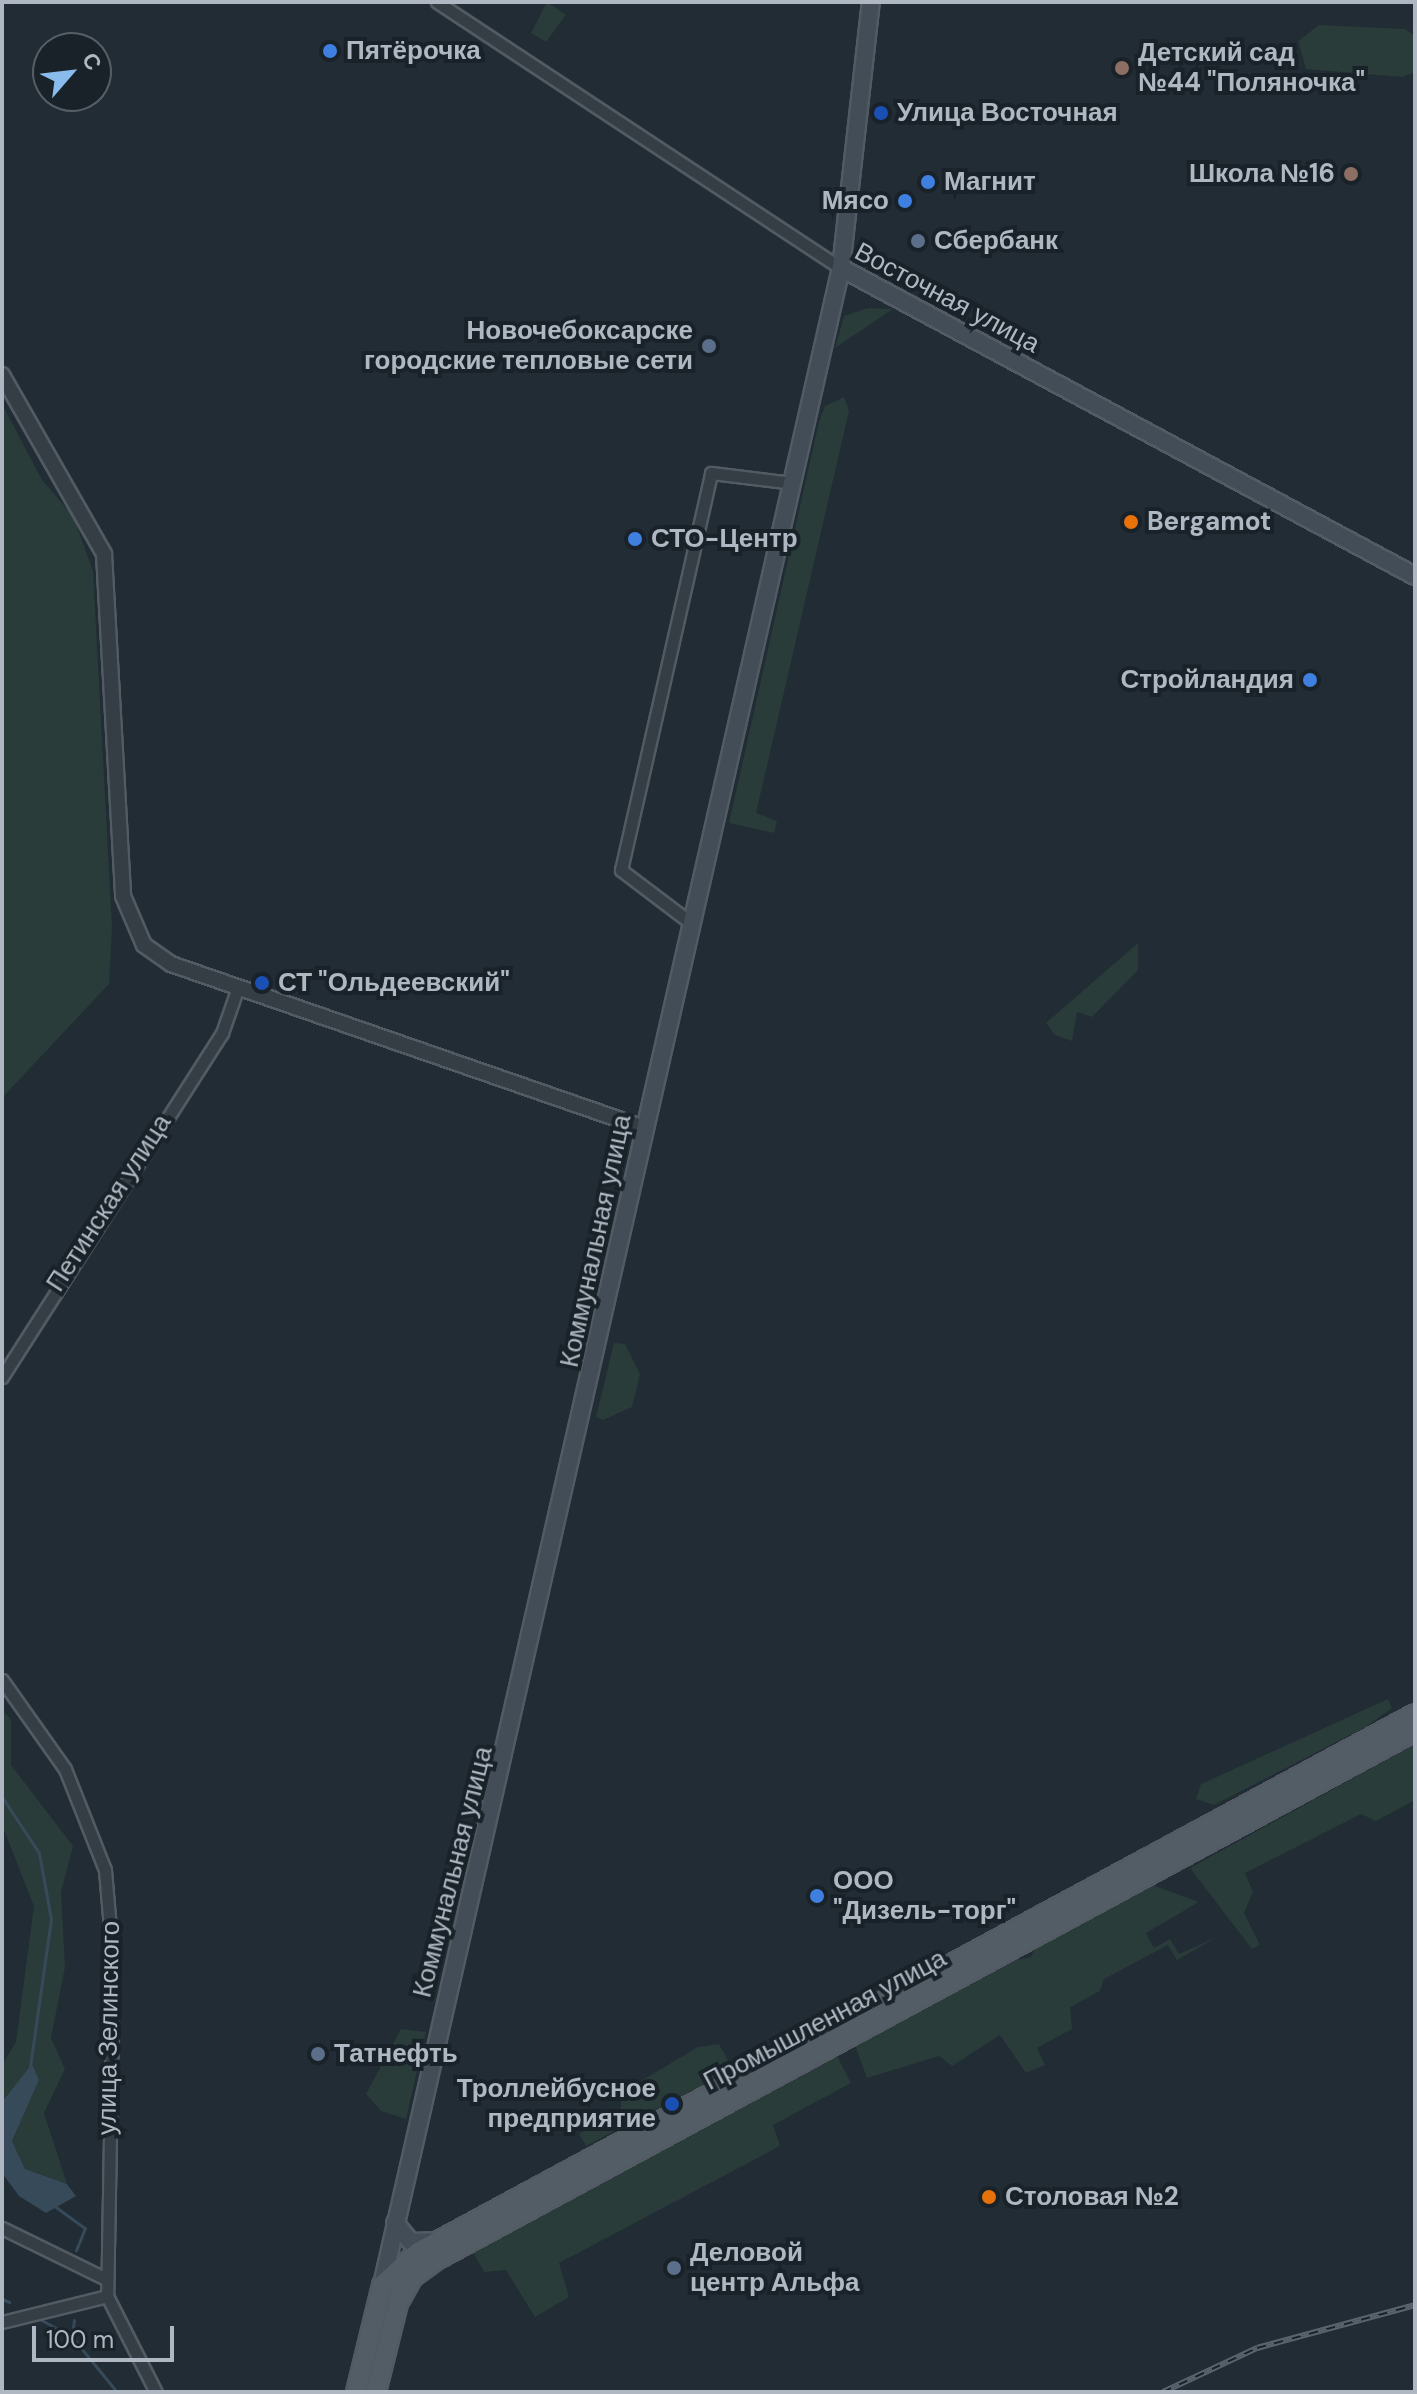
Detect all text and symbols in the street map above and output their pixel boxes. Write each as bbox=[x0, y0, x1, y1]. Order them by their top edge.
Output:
north arrow bbox=[32, 32, 112, 112]
place label: Пятёрочка bbox=[346, 35, 481, 67]
place label: Детский сад №44 "Поляночка" bbox=[1138, 37, 1365, 98]
marker: Пятёрочка bbox=[321, 42, 339, 60]
text: С bbox=[75, 48, 108, 75]
marker: Детский сад №44 "Поляночка" bbox=[1113, 59, 1131, 77]
place label: Улица Восточная bbox=[897, 97, 1118, 129]
marker: Улица Восточная bbox=[872, 104, 890, 122]
place label: Школа №16 bbox=[1189, 158, 1335, 190]
marker: Школа №16 bbox=[1342, 165, 1360, 183]
place label: Магнит bbox=[944, 166, 1036, 198]
marker: Магнит bbox=[919, 173, 937, 191]
place label: Мясо bbox=[822, 185, 889, 217]
marker: Мясо bbox=[896, 192, 914, 210]
place label: Сбербанк bbox=[934, 225, 1058, 257]
marker: Сбербанк bbox=[909, 232, 927, 250]
street label: Восточная улица bbox=[849, 236, 1045, 360]
place label: Новочебоксарске городские тепловые сети bbox=[364, 315, 693, 376]
marker: Новочебоксарске городские тепловые сети bbox=[700, 337, 718, 355]
place label: Bergamot bbox=[1147, 506, 1271, 538]
marker: Bergamot bbox=[1122, 513, 1140, 531]
place label: СТО-Центр bbox=[651, 523, 798, 555]
marker: СТО-Центр bbox=[626, 530, 644, 548]
place label: Стройландия bbox=[1120, 664, 1294, 696]
marker: Стройландия bbox=[1301, 671, 1319, 689]
place label: СТ "Ольдеевский" bbox=[278, 967, 510, 999]
marker: СТ "Ольдеевский" bbox=[253, 974, 271, 992]
street label: Петинская улица bbox=[40, 1109, 178, 1297]
street label: Коммунальная улица bbox=[554, 1112, 638, 1370]
street label: Коммунальная улица bbox=[407, 1743, 499, 2001]
place label: ООО "Дизель-торг" bbox=[833, 1865, 1016, 1926]
marker: ООО "Дизель-торг" bbox=[808, 1887, 826, 1905]
street label: улица Зелинского bbox=[92, 1921, 126, 2135]
street label: Промышленная улица bbox=[698, 1943, 952, 2097]
place label: Татнефть bbox=[334, 2038, 458, 2070]
marker: Татнефть bbox=[309, 2045, 327, 2063]
place label: Троллейбусное предприятие bbox=[457, 2073, 656, 2134]
marker: Троллейбусное предприятие bbox=[663, 2095, 681, 2113]
place label: Столовая №2 bbox=[1005, 2181, 1179, 2213]
marker: Столовая №2 bbox=[980, 2188, 998, 2206]
place label: Деловой центр Альфа bbox=[690, 2237, 859, 2298]
marker: Деловой центр Альфа bbox=[665, 2259, 683, 2277]
scale bar bbox=[36, 2310, 178, 2360]
text: 100 m bbox=[46, 2324, 114, 2355]

